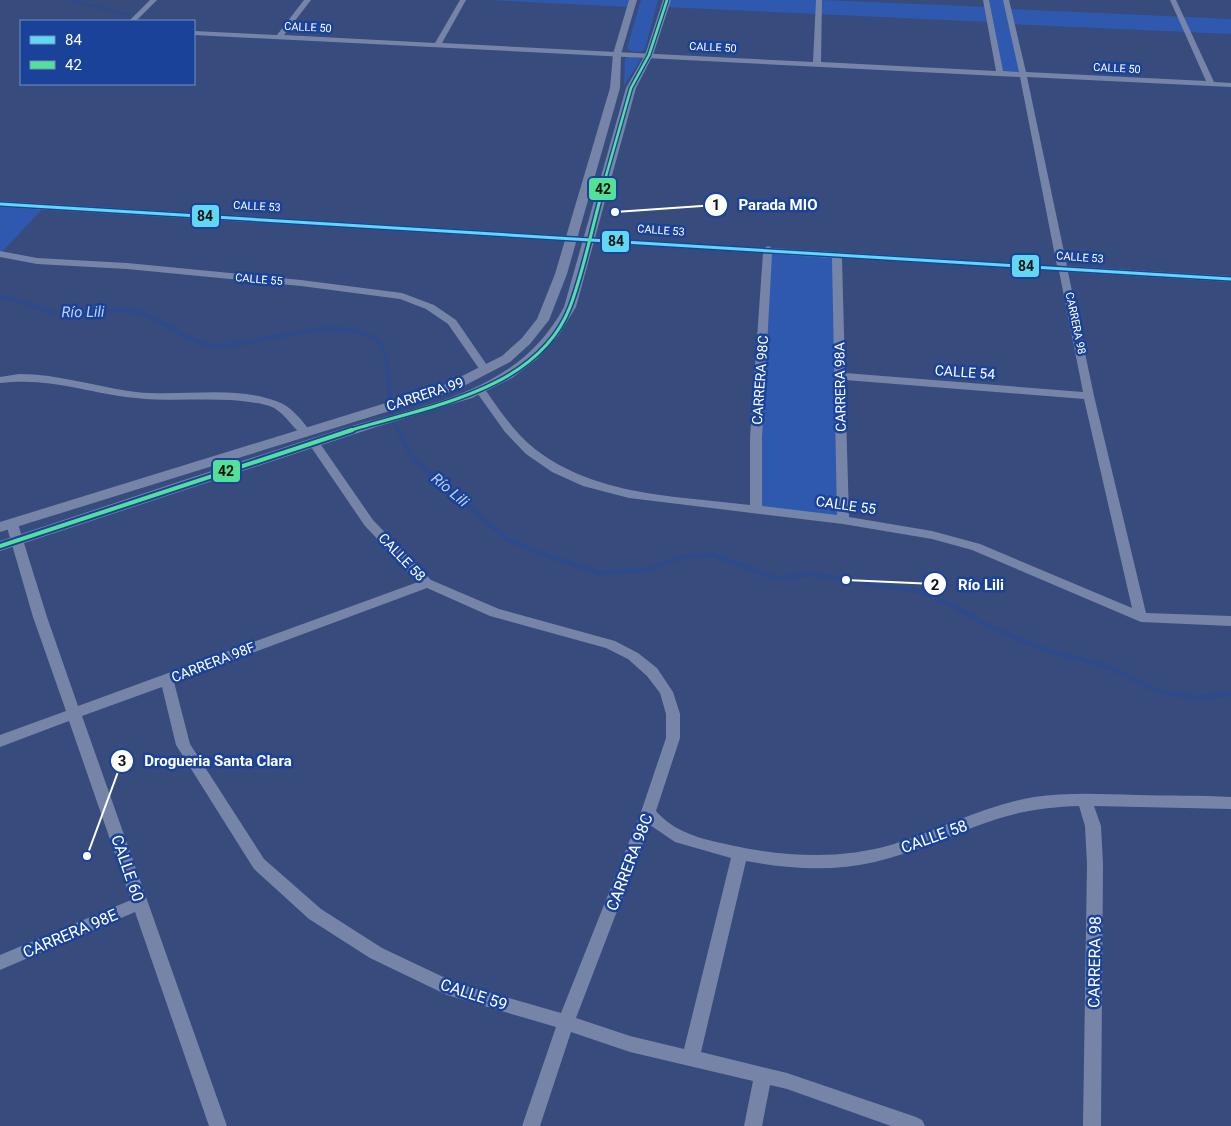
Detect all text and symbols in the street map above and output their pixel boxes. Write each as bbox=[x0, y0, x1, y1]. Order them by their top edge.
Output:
legend bbox=[20, 20, 195, 85]
street label: CALLE 50 bbox=[284, 20, 332, 35]
text: 84 bbox=[65, 31, 82, 49]
street label: CALLE 50 bbox=[689, 40, 737, 55]
text: 42 bbox=[65, 56, 82, 74]
street label: CALLE 50 bbox=[1093, 61, 1141, 76]
line badge: 42 bbox=[588, 177, 617, 201]
text: 42 bbox=[595, 181, 611, 197]
callout: Parada MIO bbox=[704, 190, 828, 220]
text: 1 bbox=[712, 196, 720, 214]
text: Parada MIO bbox=[739, 196, 817, 214]
street label: CALLE 53 bbox=[233, 199, 281, 214]
line badge: 84 bbox=[191, 204, 220, 228]
text: 84 bbox=[197, 208, 213, 224]
street label: CALLE 53 bbox=[637, 222, 685, 239]
line badge: 84 bbox=[601, 230, 630, 253]
text: 84 bbox=[608, 233, 624, 249]
street label: CALLE 53 bbox=[1056, 249, 1104, 266]
line badge: 84 bbox=[1011, 254, 1040, 278]
text: 84 bbox=[1018, 258, 1034, 274]
street label: CALLE 55 bbox=[235, 271, 283, 288]
street label: CARRERA 98 bbox=[1063, 291, 1088, 355]
water label: Río Lili bbox=[61, 303, 105, 321]
street label: CARRERA 98C bbox=[749, 335, 771, 425]
street label: CARRERA 98A bbox=[831, 342, 849, 432]
street label: CALLE 54 bbox=[934, 362, 996, 382]
street label: CARRERA 99 bbox=[384, 374, 466, 414]
line badge: 42 bbox=[212, 459, 241, 483]
text: 42 bbox=[218, 463, 234, 479]
water label: Río Lili bbox=[428, 469, 473, 511]
street label: CALLE 55 bbox=[815, 493, 877, 517]
street label: CALLE 58 bbox=[375, 530, 429, 584]
callout: Río Lili bbox=[923, 569, 1014, 599]
text: 2 bbox=[931, 576, 940, 594]
text: Río Lili bbox=[958, 576, 1004, 594]
street label: CARRERA 98F bbox=[169, 639, 257, 685]
callout: Drogueria Santa Clara bbox=[109, 746, 302, 776]
text: 3 bbox=[118, 752, 126, 770]
text: Drogueria Santa Clara bbox=[144, 752, 292, 770]
street label: CARRERA 98C bbox=[602, 811, 657, 913]
street label: CALLE 58 bbox=[898, 816, 970, 857]
street label: CALLE 60 bbox=[107, 832, 148, 904]
street label: CARRERA 98E bbox=[20, 905, 120, 962]
street label: CARRERA 98 bbox=[1084, 916, 1105, 1008]
street label: CALLE 59 bbox=[438, 975, 510, 1014]

